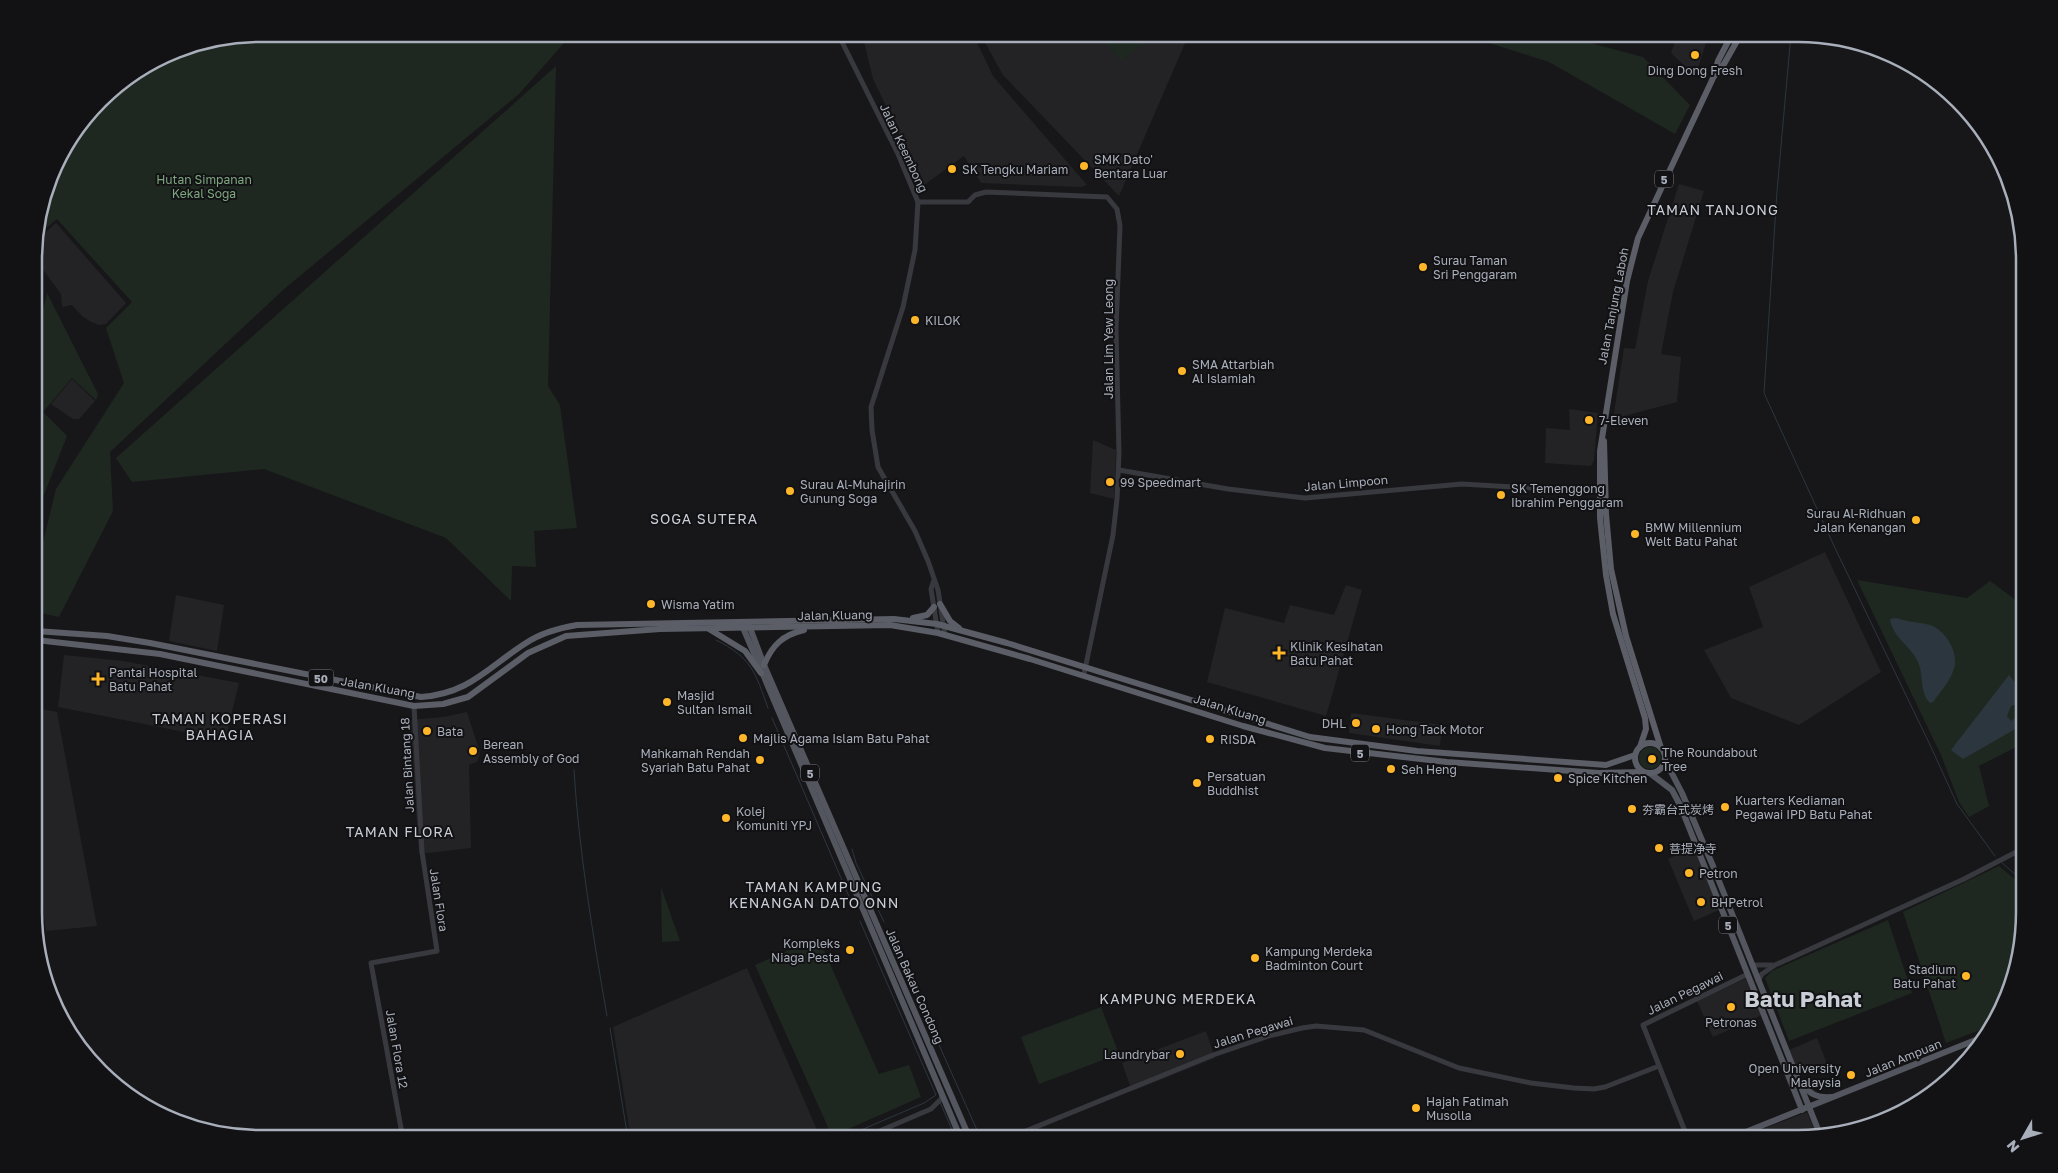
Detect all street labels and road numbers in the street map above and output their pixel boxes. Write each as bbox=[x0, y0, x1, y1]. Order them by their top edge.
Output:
street label: Jalan Keembong bbox=[877, 101, 931, 195]
road number: 5 bbox=[1655, 170, 1673, 188]
street label: Jalan Tanjung Laboh bbox=[1594, 246, 1632, 366]
street label: Jalan Lim Yew Leong bbox=[1101, 279, 1116, 399]
street label: Jalan Limpoon bbox=[1303, 472, 1389, 494]
street label: Jalan Kluang bbox=[797, 607, 873, 623]
road number: 50 bbox=[308, 670, 334, 686]
street label: Jalan Kluang bbox=[340, 673, 416, 701]
street label: Jalan Kluang bbox=[1192, 691, 1268, 727]
street label: Jalan Bintang 18 bbox=[397, 717, 417, 813]
road number: 5 bbox=[1351, 744, 1369, 761]
road number: 5 bbox=[801, 764, 819, 781]
street label: Jalan Flora bbox=[427, 867, 451, 933]
road number: 5 bbox=[1719, 916, 1737, 934]
street label: Jalan Bakau Condong bbox=[883, 926, 947, 1046]
street label: Jalan Pegawai bbox=[1645, 968, 1725, 1018]
street label: Jalan Flora 12 bbox=[383, 1008, 411, 1090]
street label: Jalan Pegawai bbox=[1211, 1013, 1295, 1051]
street label: Jalan Ampuan bbox=[1862, 1036, 1944, 1080]

